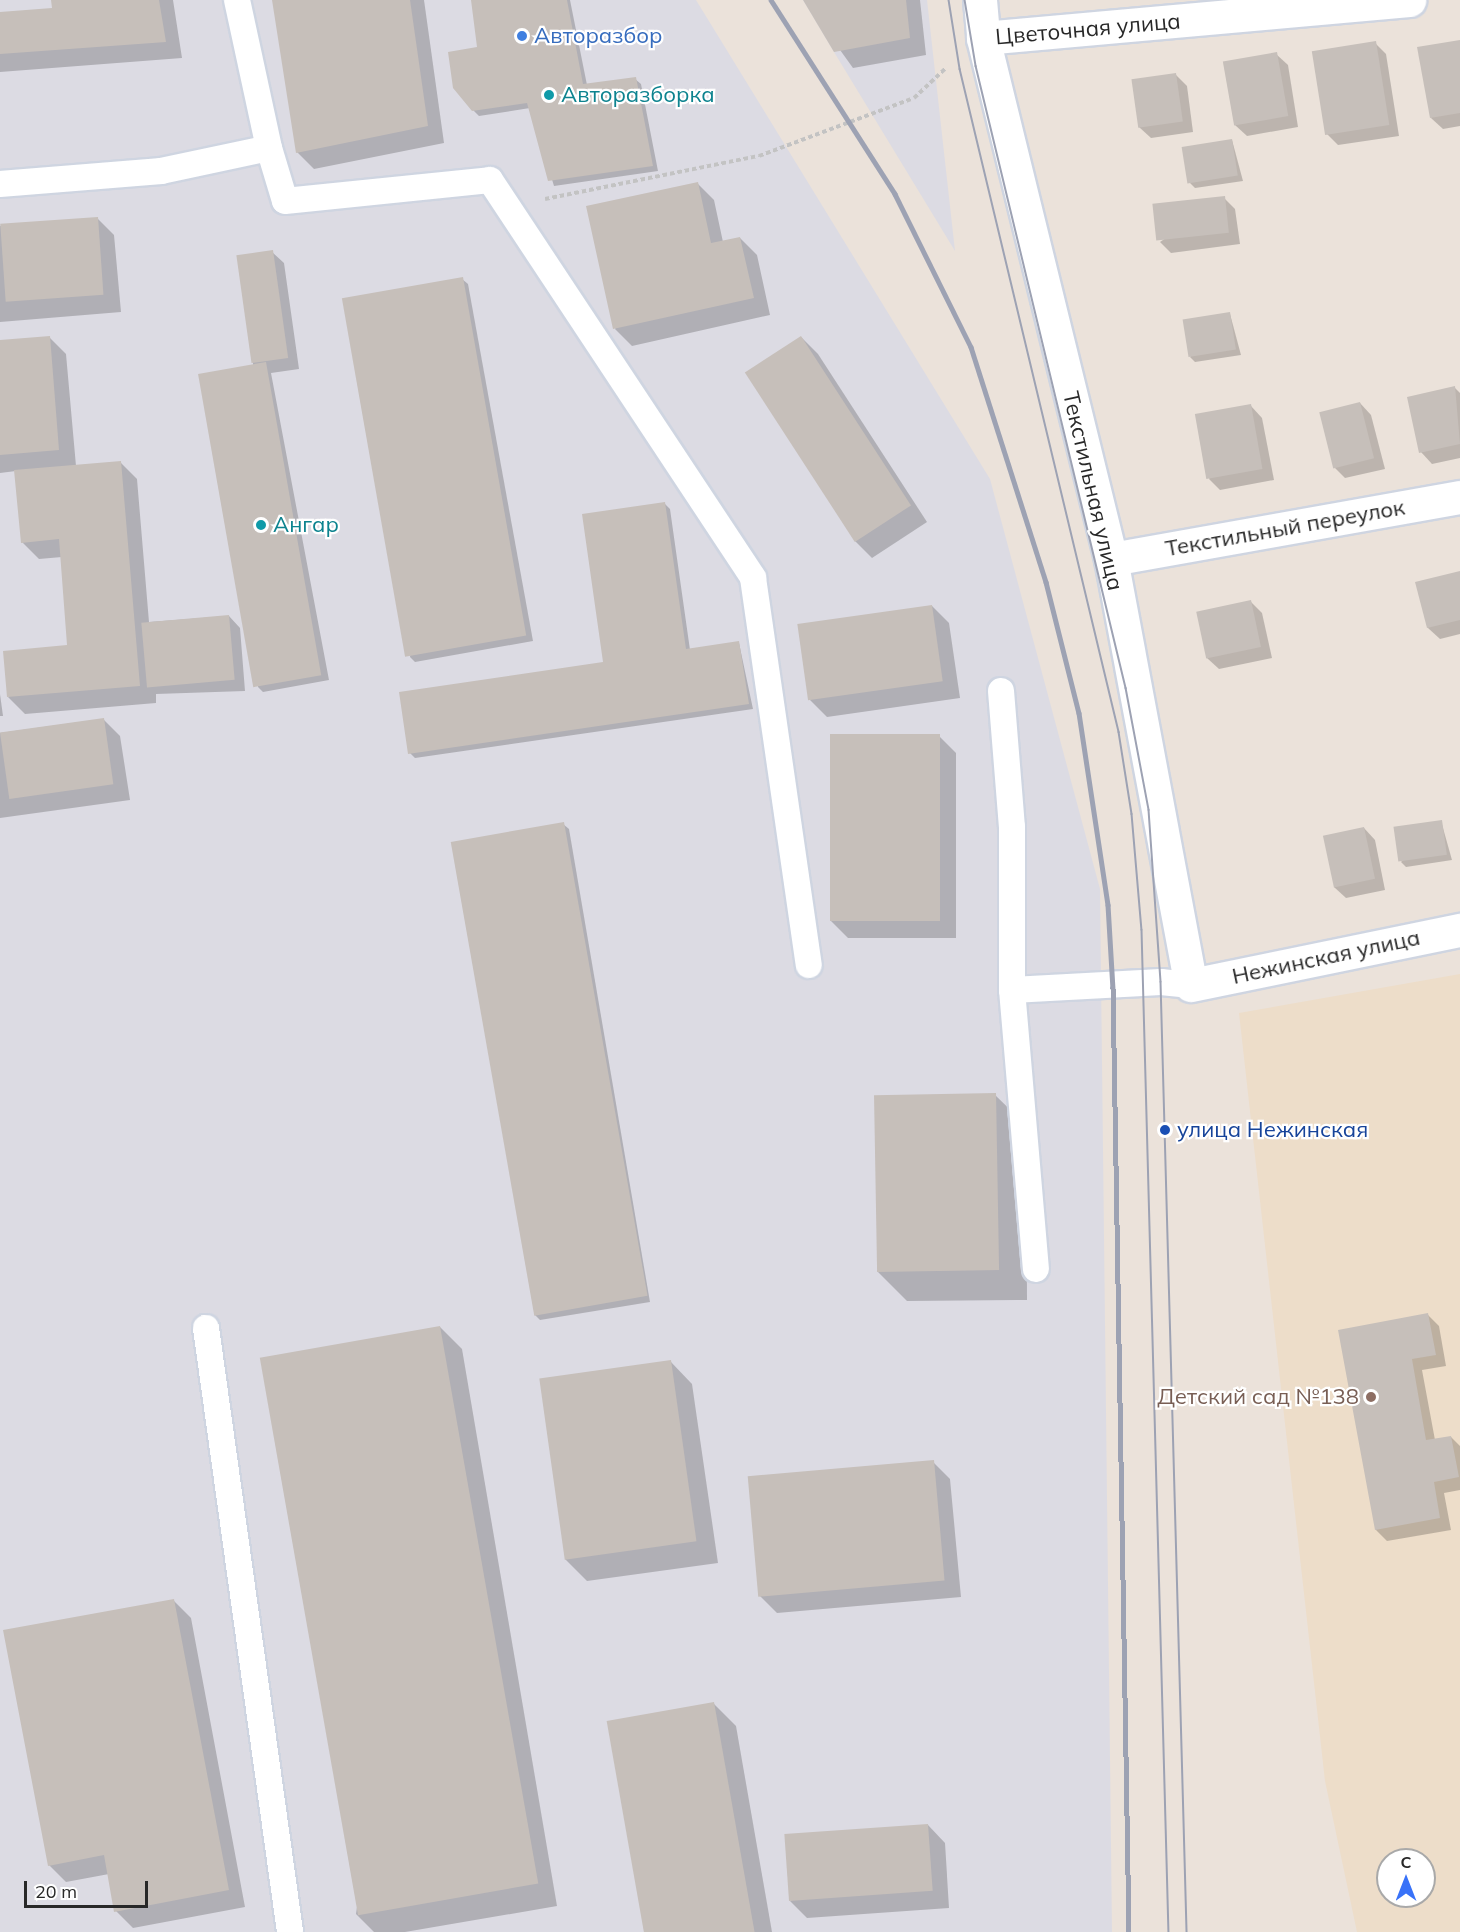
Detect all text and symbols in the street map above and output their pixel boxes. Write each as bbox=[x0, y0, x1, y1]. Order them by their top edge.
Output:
street label: Цветочная улица bbox=[994, 8, 1182, 50]
place label: Авторазбор bbox=[534, 23, 662, 49]
marker: Авторазбор bbox=[515, 29, 529, 43]
place label: Авторазборка bbox=[561, 82, 715, 108]
marker: Авторазборка bbox=[542, 88, 556, 102]
street label: Текстильная улица bbox=[1057, 389, 1129, 593]
street label: Текстильный переулок bbox=[1163, 494, 1407, 562]
place label: Ангар bbox=[273, 512, 339, 538]
marker: Ангар bbox=[254, 518, 268, 532]
street label: Нежинская улица bbox=[1230, 924, 1422, 990]
place label: улица Нежинская bbox=[1177, 1117, 1368, 1143]
marker: улица Нежинская bbox=[1158, 1123, 1172, 1137]
place label: Детский сад №138 bbox=[1157, 1384, 1359, 1410]
marker: Детский сад №138 bbox=[1364, 1390, 1378, 1404]
north arrow bbox=[1376, 1848, 1436, 1908]
text: С bbox=[1401, 1852, 1411, 1872]
scale bar bbox=[27, 1869, 152, 1907]
text: 20 m bbox=[35, 1880, 77, 1903]

